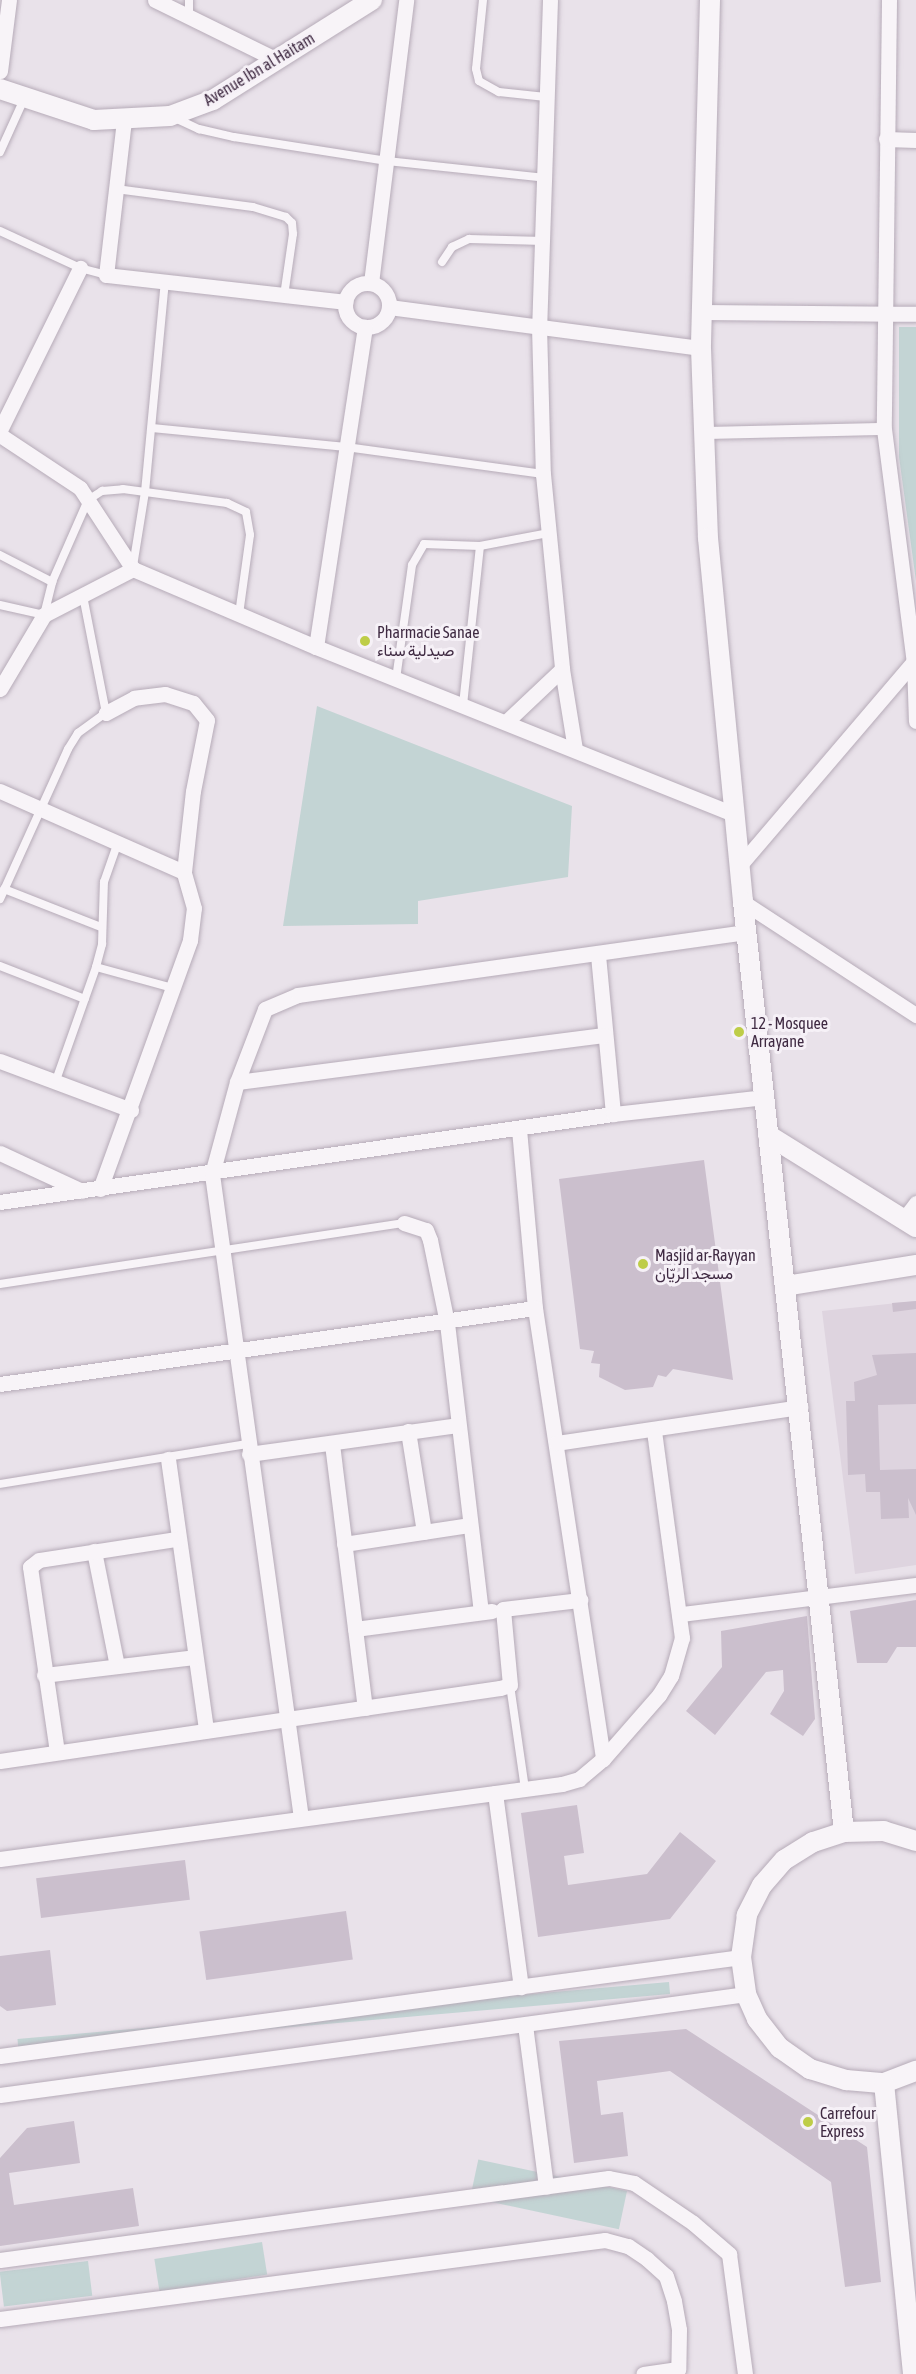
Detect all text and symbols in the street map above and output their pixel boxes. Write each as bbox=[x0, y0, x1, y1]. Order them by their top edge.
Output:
street label: Avenue Ibn al Haitam bbox=[200, 28, 318, 110]
place label: Pharmacie Sanae صيدلية سناء bbox=[377, 622, 479, 660]
marker: Pharmacie Sanae صيدلية سناء bbox=[358, 634, 372, 648]
place label: 12 - Mosquee Arrayane bbox=[751, 1013, 828, 1051]
marker: 12 - Mosquee Arrayane bbox=[732, 1025, 746, 1039]
place label: Masjid ar-Rayyan مسجد الريّان bbox=[655, 1245, 756, 1283]
marker: Masjid ar-Rayyan مسجد الريّان bbox=[636, 1257, 650, 1271]
place label: Carrefour Express bbox=[820, 2103, 876, 2141]
marker: Carrefour Express bbox=[801, 2115, 815, 2129]

